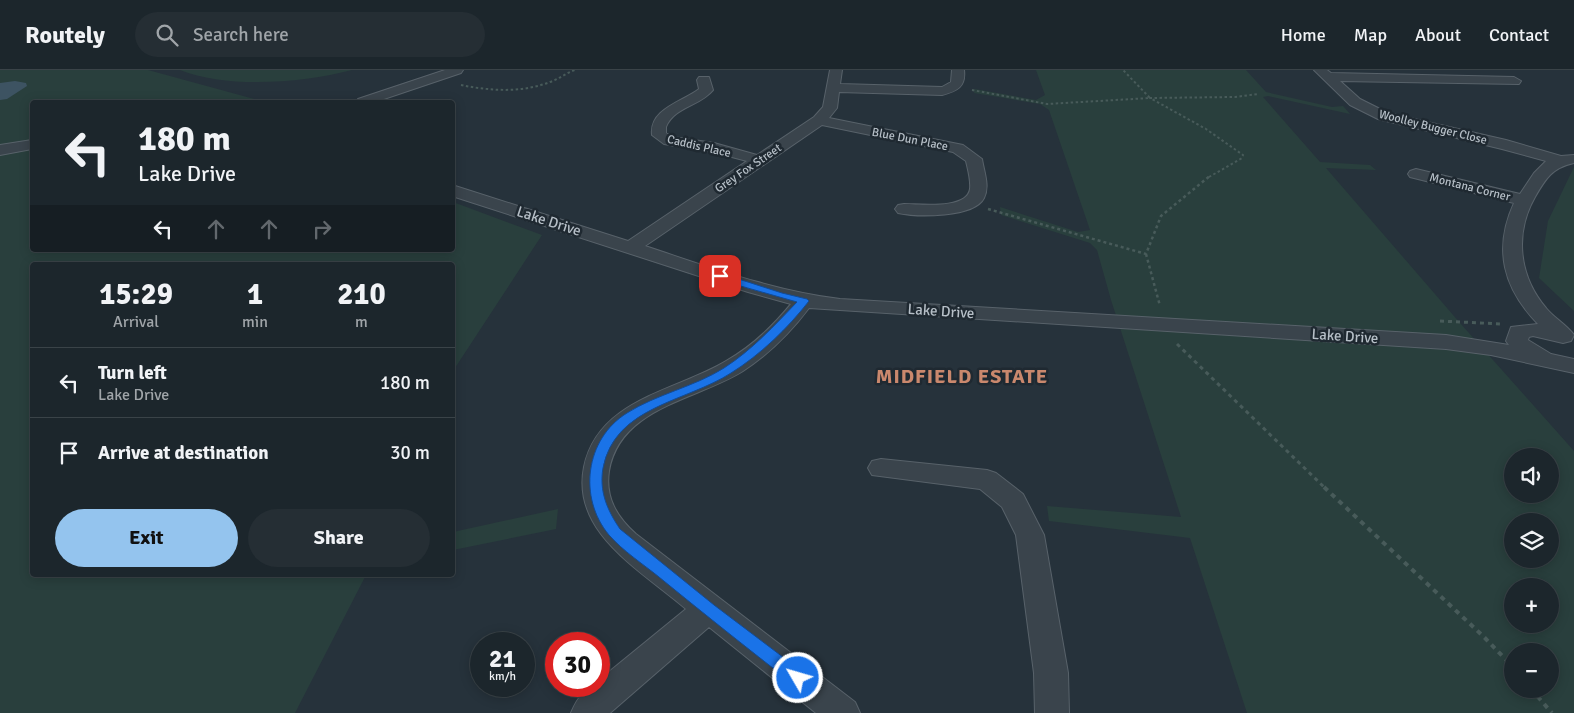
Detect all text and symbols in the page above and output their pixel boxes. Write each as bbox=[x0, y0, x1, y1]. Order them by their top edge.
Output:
search box bbox=[135, 12, 485, 57]
text: Routely bbox=[25, 20, 105, 50]
icon: search bbox=[153, 21, 181, 49]
text: Search here bbox=[193, 23, 289, 47]
text: Home bbox=[1281, 24, 1326, 46]
text: Map bbox=[1354, 24, 1387, 46]
text: About bbox=[1415, 24, 1461, 46]
text: Contact bbox=[1489, 24, 1549, 46]
street label: Woolley Bugger Close bbox=[1377, 107, 1488, 148]
text: 180 m bbox=[138, 117, 231, 160]
icon: left bbox=[55, 120, 120, 185]
street label: Blue Dun Place bbox=[871, 125, 949, 154]
street label: Caddis Place bbox=[666, 132, 732, 161]
street label: Grey Fox Street bbox=[712, 141, 785, 196]
text: Lake Drive bbox=[138, 160, 236, 187]
street label: Montana Corner bbox=[1428, 170, 1512, 205]
street label: Lake Drive bbox=[514, 202, 584, 240]
icon: left bbox=[149, 215, 177, 243]
icon: ahead bbox=[202, 215, 230, 243]
icon: ahead bbox=[255, 215, 283, 243]
icon: right bbox=[308, 215, 336, 243]
pin bbox=[699, 255, 741, 297]
icon: arrive bbox=[706, 262, 734, 290]
text: 15:29 bbox=[99, 276, 173, 313]
text: 1 bbox=[247, 276, 263, 313]
text: 210 bbox=[337, 276, 386, 313]
street label: Lake Drive bbox=[907, 300, 975, 322]
text: Arrival bbox=[113, 312, 159, 332]
text: min bbox=[242, 312, 268, 332]
text: m bbox=[355, 312, 368, 332]
street label: Lake Drive bbox=[1311, 325, 1379, 347]
text: Turn left bbox=[98, 361, 167, 385]
district label: MIDFIELD ESTATE bbox=[876, 364, 1048, 389]
icon: left bbox=[55, 369, 83, 397]
text: 180 m bbox=[380, 371, 430, 395]
text: Lake Drive bbox=[98, 385, 169, 405]
icon: arrive bbox=[55, 439, 83, 467]
text: Arrive at destination bbox=[98, 441, 269, 465]
text: 30 m bbox=[390, 441, 430, 465]
map controls bbox=[1504, 448, 1559, 698]
button: sound bbox=[1504, 448, 1559, 503]
button: Exit bbox=[55, 509, 238, 567]
button: Share bbox=[248, 509, 430, 567]
button: layers bbox=[1504, 513, 1559, 568]
button: + bbox=[1504, 578, 1559, 633]
speed limit sign: 30 bbox=[545, 632, 610, 697]
text: 21 bbox=[489, 643, 516, 674]
button: − bbox=[1504, 643, 1559, 698]
position arrow bbox=[771, 651, 823, 703]
text: km/h bbox=[489, 669, 516, 684]

